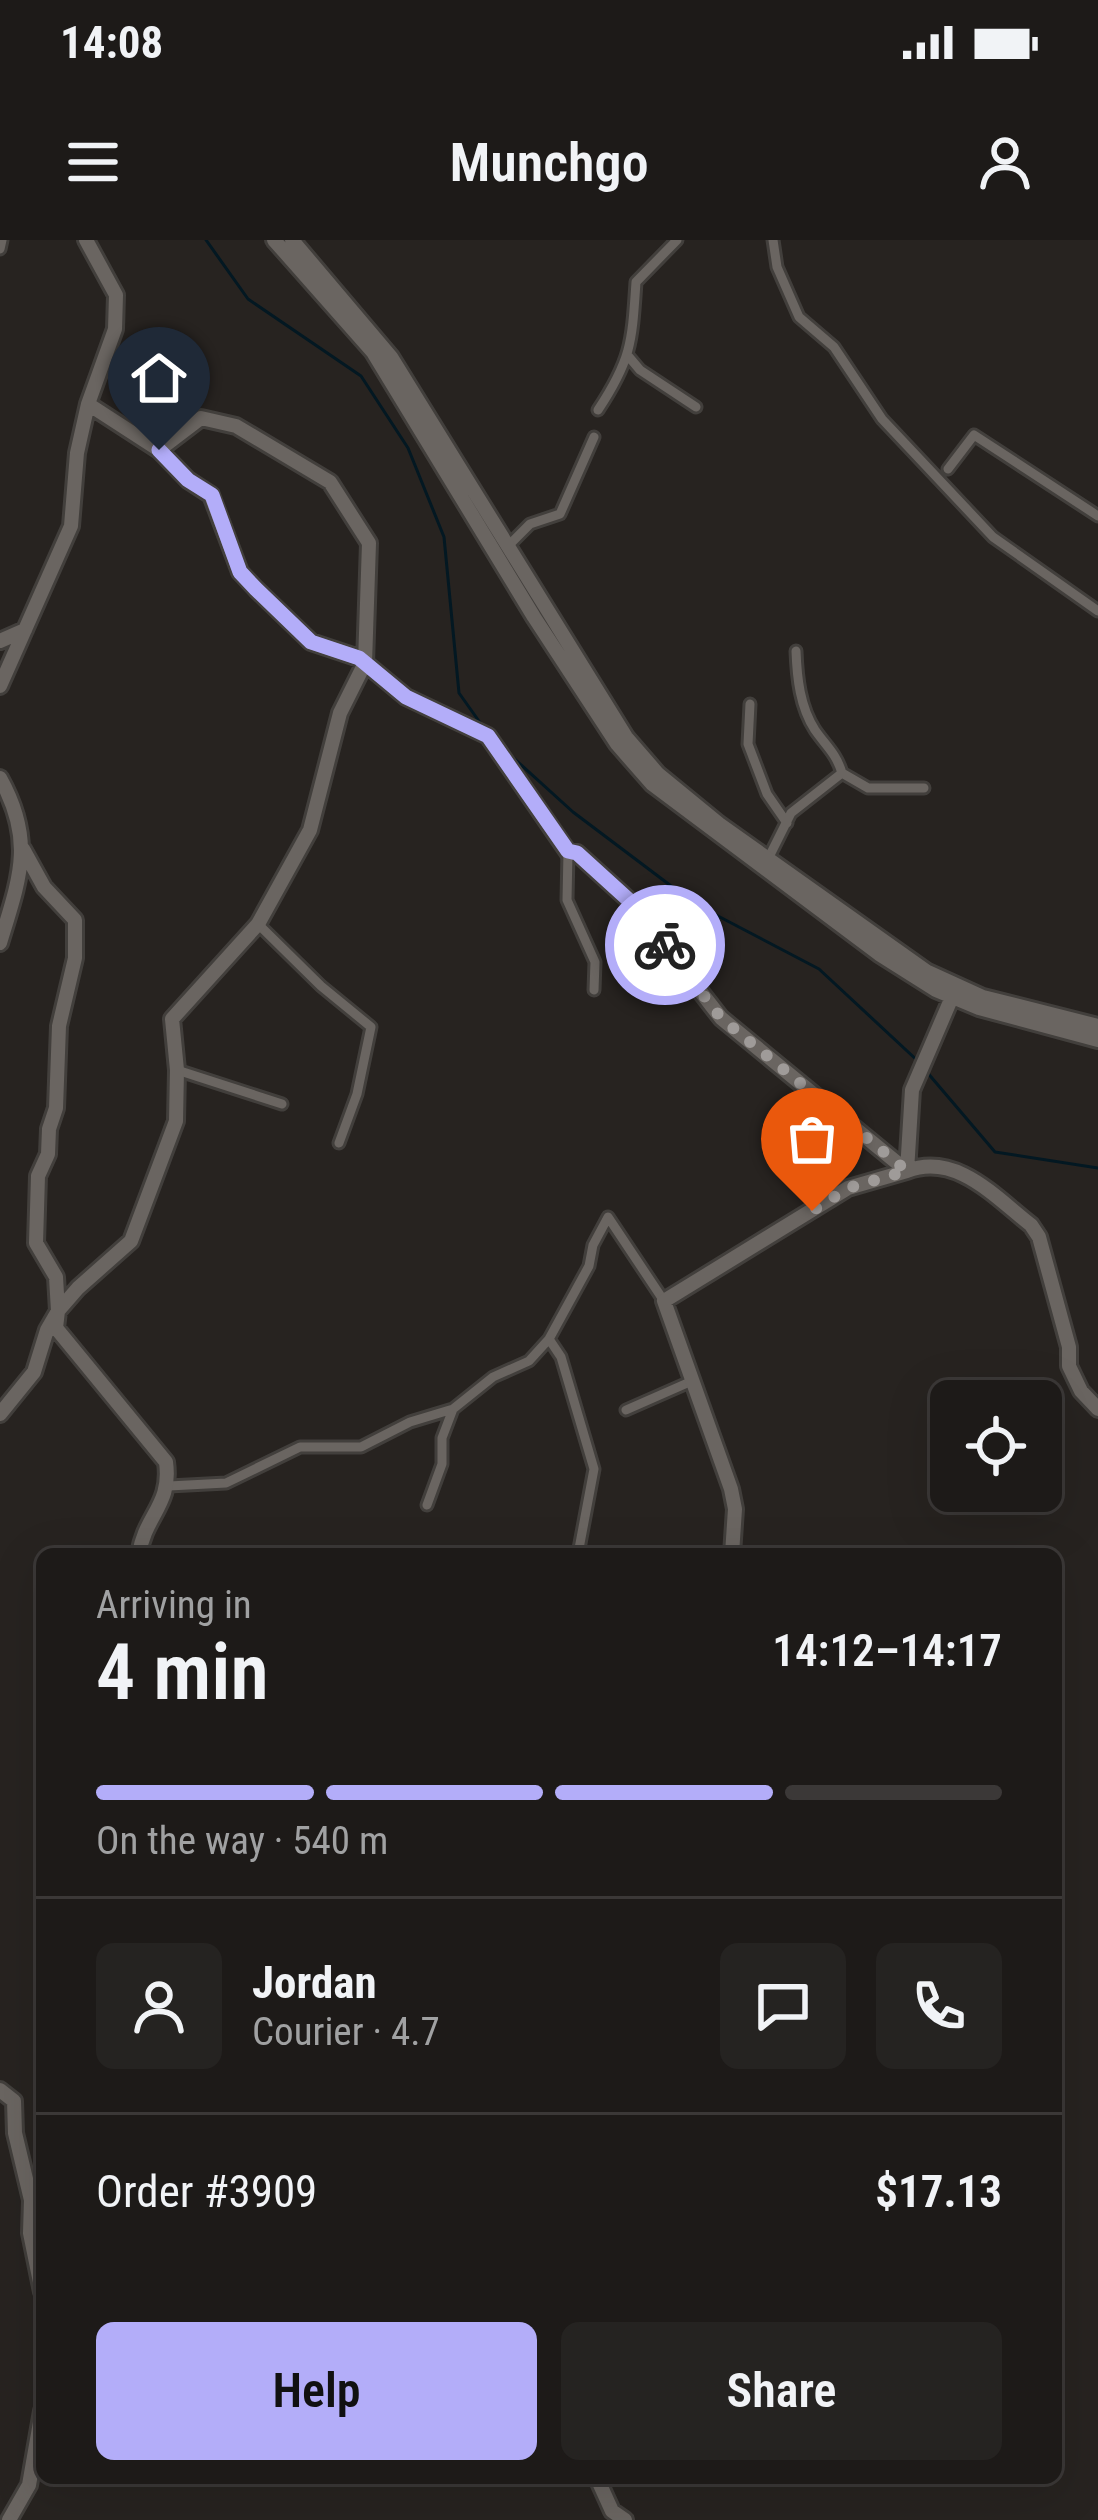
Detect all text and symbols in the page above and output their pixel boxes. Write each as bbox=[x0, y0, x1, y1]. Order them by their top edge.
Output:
text: 14:08 bbox=[60, 16, 163, 69]
icon: menu bbox=[60, 129, 126, 195]
icon: person bbox=[972, 129, 1038, 195]
text: Munchgo bbox=[449, 131, 649, 194]
pin bbox=[108, 327, 210, 450]
icon: home bbox=[126, 345, 192, 411]
courier bbox=[605, 885, 725, 1005]
icon: bike bbox=[632, 912, 698, 978]
pin bbox=[761, 1088, 863, 1211]
icon: bag bbox=[779, 1106, 845, 1172]
map controls bbox=[930, 1380, 1062, 1512]
button: locate bbox=[930, 1380, 1062, 1512]
text: Arriving in bbox=[96, 1582, 252, 1628]
text: 14:12–14:17 bbox=[772, 1624, 1002, 1677]
text: 4 min bbox=[96, 1627, 269, 1718]
text: On the way · 540 m bbox=[96, 1818, 388, 1864]
button: person bbox=[96, 1943, 222, 2069]
button: chat bbox=[720, 1943, 846, 2069]
button: phone bbox=[876, 1943, 1002, 2069]
text: Jordan bbox=[252, 1956, 377, 2009]
text: Courier · 4.7 bbox=[252, 2009, 440, 2055]
text: Order #3909 bbox=[96, 2165, 317, 2218]
text: $17.13 bbox=[875, 2165, 1002, 2218]
button: Help bbox=[96, 2322, 537, 2460]
button: Share bbox=[561, 2322, 1002, 2460]

